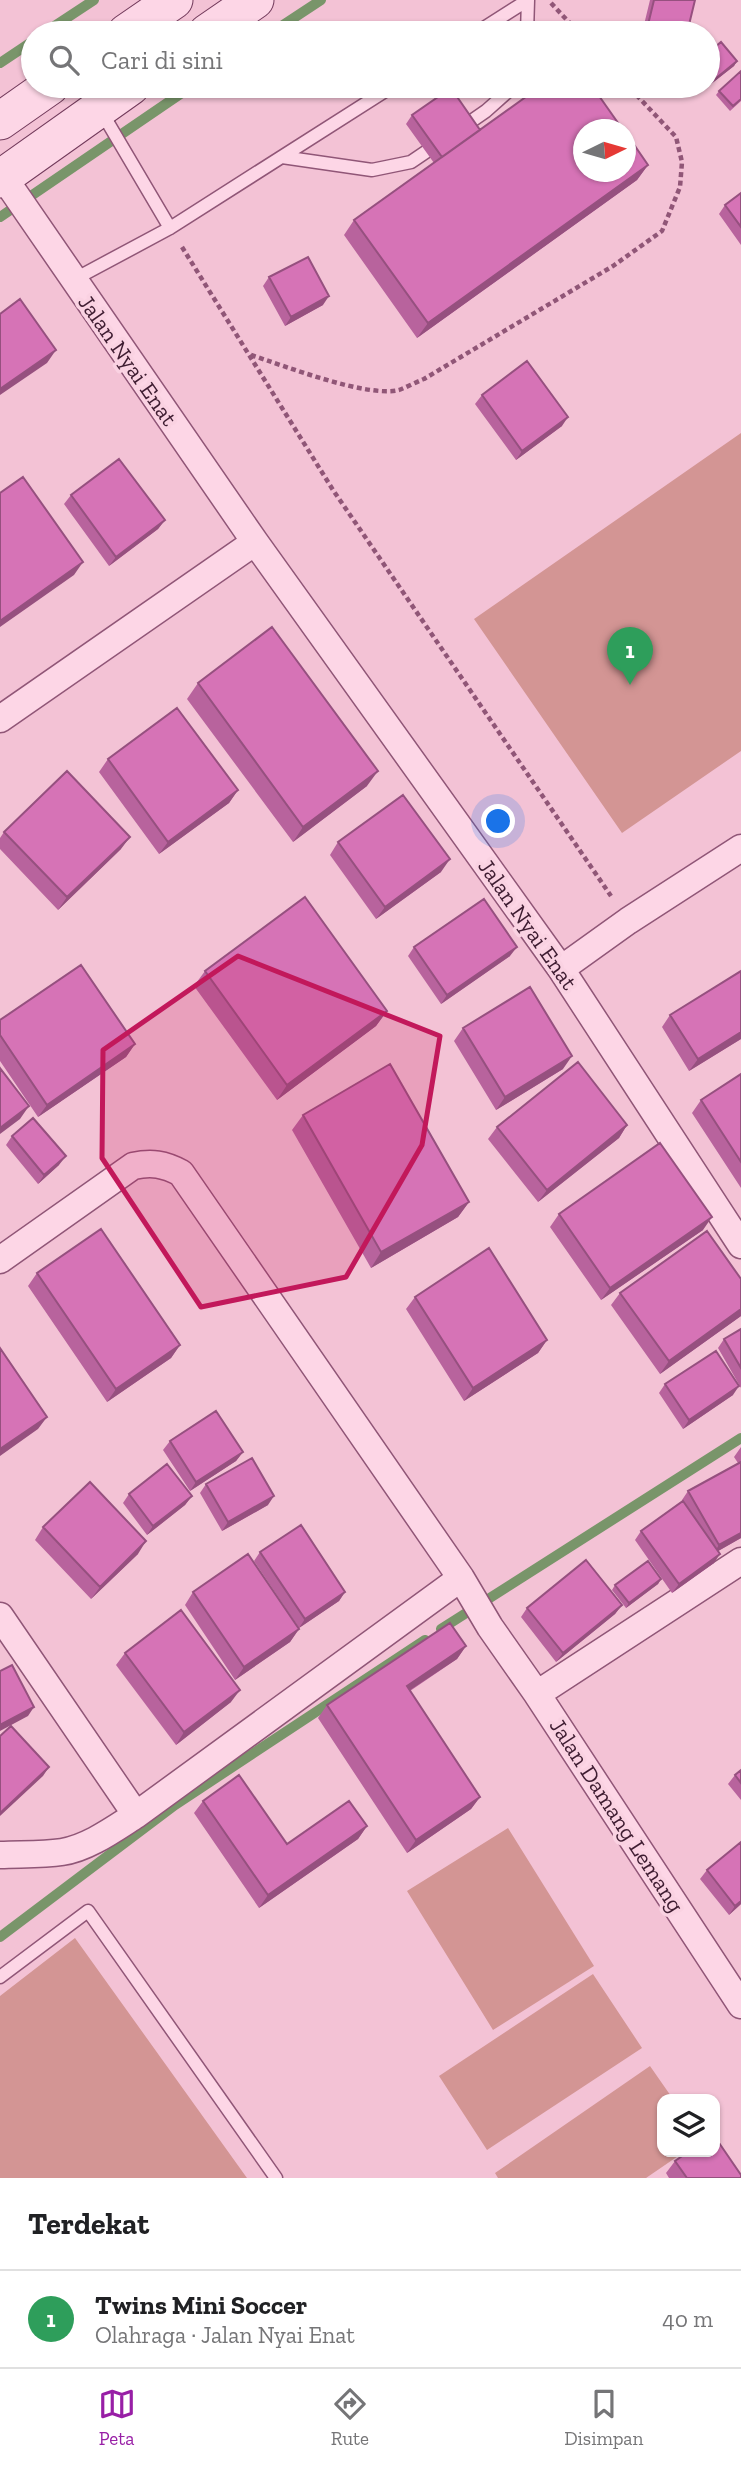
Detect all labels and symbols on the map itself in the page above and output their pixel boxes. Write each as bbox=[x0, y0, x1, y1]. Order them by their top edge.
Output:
north arrow bbox=[573, 119, 636, 182]
street label: Jalan Nyai Enat bbox=[72, 289, 184, 431]
pin: 1 bbox=[607, 627, 653, 685]
your location bbox=[481, 804, 515, 838]
street label: Jalan Nyai Enat bbox=[472, 853, 584, 995]
street label: Jalan Damang Lemang bbox=[544, 1713, 690, 1918]

